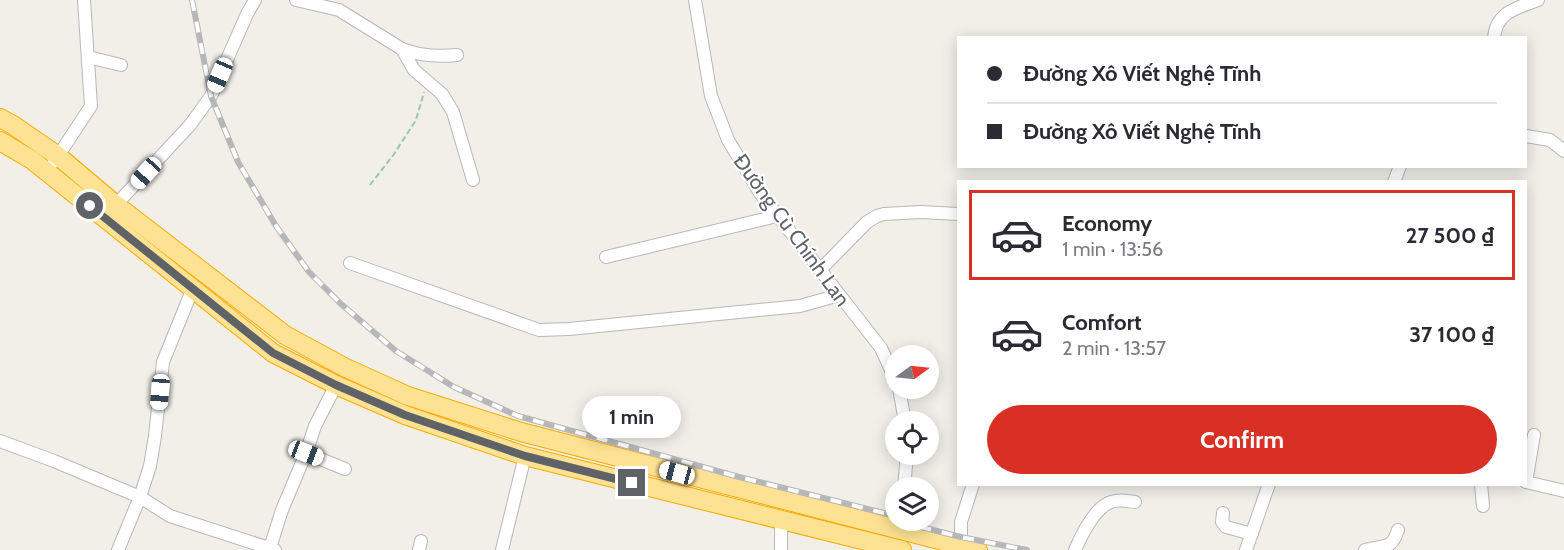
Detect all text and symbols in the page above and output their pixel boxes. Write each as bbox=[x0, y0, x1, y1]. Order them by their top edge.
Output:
car bbox=[205, 55, 235, 95]
text: Đường Xô Viết Nghệ Tĩnh bbox=[1023, 60, 1261, 87]
text: Đường Xô Viết Nghệ Tĩnh bbox=[1023, 118, 1261, 145]
street label: Đường Cù Chính Lan bbox=[728, 149, 856, 311]
car bbox=[127, 154, 165, 192]
route start bbox=[76, 192, 103, 219]
icon: car bbox=[990, 208, 1044, 262]
text: Economy bbox=[1062, 210, 1152, 237]
text: 27 500 ₫ bbox=[1406, 222, 1494, 249]
text: 1 min · 13:56 bbox=[1062, 237, 1163, 261]
icon: car bbox=[990, 307, 1044, 361]
text: Comfort bbox=[1062, 309, 1141, 336]
text: 37 100 ₫ bbox=[1409, 321, 1494, 348]
text: 2 min · 13:57 bbox=[1062, 336, 1166, 360]
north arrow bbox=[885, 345, 939, 399]
map controls bbox=[885, 345, 939, 531]
car bbox=[149, 373, 171, 411]
callout: 1 min bbox=[582, 396, 682, 438]
text: 1 min bbox=[609, 405, 654, 429]
button: Confirm bbox=[987, 405, 1497, 474]
button: locate bbox=[885, 411, 939, 465]
car bbox=[286, 438, 326, 468]
car bbox=[657, 460, 697, 486]
route end bbox=[618, 469, 645, 496]
button: layers bbox=[885, 477, 939, 531]

